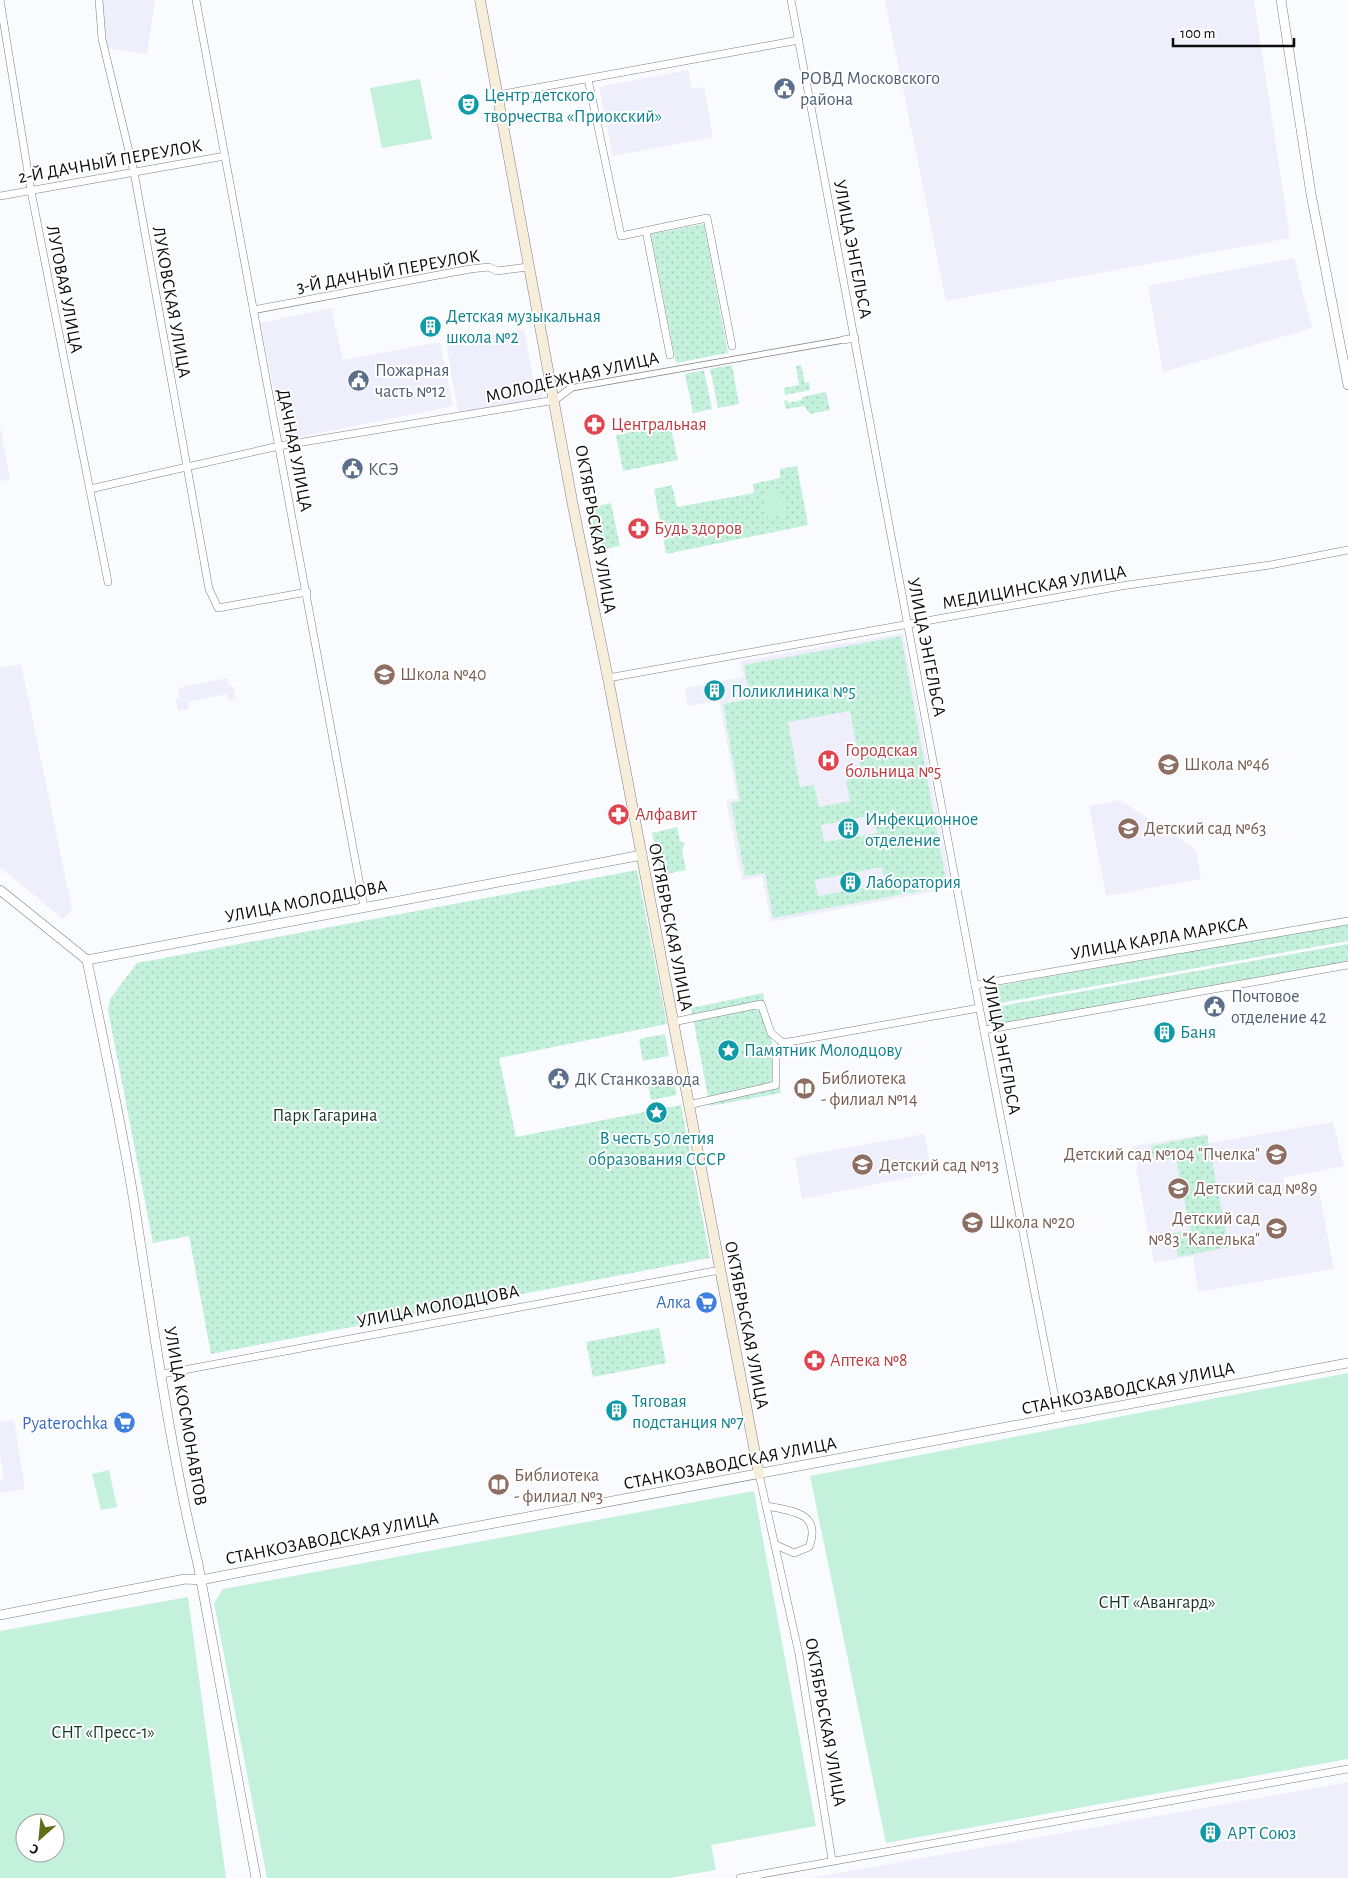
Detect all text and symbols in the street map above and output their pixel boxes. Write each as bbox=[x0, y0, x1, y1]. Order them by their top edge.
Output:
scale bar bbox=[1173, 15, 1294, 47]
text: 100 m bbox=[1180, 26, 1215, 41]
place label: РОВД Московского района bbox=[800, 70, 940, 109]
public building icon: РОВД Московского района bbox=[772, 76, 796, 100]
place label: Центр детского творчества «Приокский» bbox=[483, 87, 662, 126]
theatre icon: Центр детского творчества «Приокский» bbox=[456, 93, 480, 117]
street label: 2-Й ДАЧНЫЙ ПЕРЕУЛОК bbox=[17, 135, 204, 187]
street label: УЛИЦА ЭНГЕЛЬСА bbox=[830, 178, 874, 321]
street label: ЛУГОВАЯ УЛИЦА bbox=[43, 224, 85, 355]
street label: ЛУКОВСКАЯ УЛИЦА bbox=[149, 225, 193, 380]
street label: 3-Й ДАЧНЫЙ ПЕРЕУЛОК bbox=[295, 245, 482, 297]
place label: Детская музыкальная школа №2 bbox=[446, 308, 601, 347]
building icon: Детская музыкальная школа №2 bbox=[418, 314, 442, 338]
street label: МОЛОДЁЖНАЯ УЛИЦА bbox=[483, 347, 661, 407]
place label: Пожарная часть №12 bbox=[375, 362, 450, 401]
public building icon: Пожарная часть №12 bbox=[347, 368, 371, 392]
street label: ДАЧНАЯ УЛИЦА bbox=[273, 387, 315, 514]
pharmacy icon: Центральная bbox=[583, 412, 607, 436]
place label: Центральная bbox=[611, 416, 707, 434]
street label: ОКТЯБРЬСКАЯ УЛИЦА bbox=[571, 444, 619, 615]
public building icon: КСЭ bbox=[340, 457, 364, 481]
place label: КСЭ bbox=[368, 461, 399, 479]
pharmacy icon: Будь здоров bbox=[626, 516, 650, 540]
place label: Будь здоров bbox=[654, 520, 742, 538]
street label: МЕДИЦИНСКАЯ УЛИЦА bbox=[941, 563, 1128, 613]
street label: УЛИЦА ЭНГЕЛЬСА bbox=[904, 576, 948, 719]
school or university icon: Школа №40 bbox=[372, 662, 396, 686]
place label: Школа №40 bbox=[400, 666, 487, 684]
building icon: Поликлиника №5 bbox=[703, 679, 727, 703]
place label: Поликлиника №5 bbox=[731, 683, 856, 701]
place label: Городская больница №5 bbox=[845, 742, 941, 781]
hospital icon: Городская больница №5 bbox=[817, 748, 841, 772]
school or university icon: Школа №46 bbox=[1156, 752, 1180, 776]
place label: Школа №46 bbox=[1184, 756, 1270, 774]
pharmacy icon: Алфавит bbox=[607, 802, 631, 826]
place label: Алфавит bbox=[635, 806, 697, 824]
place label: Инфекционное отделение bbox=[865, 811, 978, 850]
school or university icon: Детский сад №63 bbox=[1116, 816, 1140, 840]
building icon: Инфекционное отделение bbox=[837, 817, 861, 841]
place label: Детский сад №63 bbox=[1144, 820, 1266, 838]
street label: ОКТЯБРЬСКАЯ УЛИЦА bbox=[645, 842, 695, 1013]
building icon: Лаборатория bbox=[838, 870, 862, 894]
place label: Лаборатория bbox=[866, 873, 961, 892]
street label: УЛИЦА МОЛОДЦОВА bbox=[224, 877, 389, 927]
street label: УЛИЦА КАРЛА МАРКСА bbox=[1069, 915, 1249, 963]
street label: УЛИЦА ЭНГЕЛЬСА bbox=[979, 974, 1023, 1117]
place label: Почтовое отделение 42 bbox=[1231, 988, 1327, 1027]
public building icon: Почтовое отделение 42 bbox=[1203, 994, 1227, 1018]
building icon: Баня bbox=[1152, 1020, 1176, 1044]
place label: Баня bbox=[1180, 1024, 1216, 1042]
place icon: Памятник Молодцову bbox=[716, 1038, 740, 1062]
place label: Памятник Молодцову bbox=[744, 1042, 903, 1060]
public building icon: ДК Станкозавода bbox=[547, 1067, 571, 1091]
place label: Библиотека - филиал №14 bbox=[821, 1069, 918, 1109]
place label: ДК Станкозавода bbox=[575, 1071, 700, 1089]
library icon: Библиотека - филиал №14 bbox=[793, 1076, 817, 1100]
place icon: В честь 50 летия образования СССР bbox=[645, 1101, 669, 1125]
park label: Парк Гагарина bbox=[273, 1107, 377, 1125]
place label: В честь 50 летия образования СССР bbox=[588, 1130, 726, 1169]
school or university icon: Детский сад №104 "Пчелка" bbox=[1264, 1142, 1288, 1166]
place label: Детский сад №104 "Пчелка" bbox=[1064, 1146, 1260, 1164]
school or university icon: Детский сад №13 bbox=[851, 1153, 875, 1177]
place label: Детский сад №13 bbox=[879, 1157, 999, 1175]
school or university icon: Детский сад №89 bbox=[1166, 1176, 1190, 1200]
place label: Детский сад №89 bbox=[1194, 1180, 1318, 1198]
school or university icon: Школа №20 bbox=[961, 1210, 985, 1234]
place label: Детский сад №83 "Капелька" bbox=[1148, 1210, 1260, 1249]
place label: Школа №20 bbox=[989, 1214, 1075, 1232]
school or university icon: Детский сад №83 "Капелька" bbox=[1264, 1216, 1288, 1240]
street label: ОКТЯБРЬСКАЯ УЛИЦА bbox=[721, 1240, 771, 1411]
street label: УЛИЦА МОЛОДЦОВА bbox=[356, 1282, 521, 1332]
supermarket icon: Алка bbox=[695, 1290, 719, 1314]
place label: Алка bbox=[656, 1294, 691, 1312]
street label: УЛИЦА КОСМОНАВТОВ bbox=[160, 1325, 210, 1507]
pharmacy icon: Аптека №8 bbox=[802, 1348, 826, 1372]
place label: Аптека №8 bbox=[830, 1352, 908, 1370]
street label: СТАНКОЗАВОДСКАЯ УЛИЦА bbox=[1020, 1359, 1237, 1418]
place label: Тяговая подстанция №7 bbox=[632, 1393, 744, 1432]
building icon: Тяговая подстанция №7 bbox=[604, 1399, 628, 1423]
supermarket icon: Pyaterochka bbox=[112, 1411, 136, 1435]
place label: Pyaterochka bbox=[22, 1415, 108, 1433]
street label: СТАНКОЗАВОДСКАЯ УЛИЦА bbox=[622, 1434, 839, 1493]
place label: Библиотека - филиал №3 bbox=[514, 1466, 603, 1506]
library icon: Библиотека - филиал №3 bbox=[486, 1473, 510, 1497]
street label: СТАНКОЗАВОДСКАЯ УЛИЦА bbox=[224, 1509, 441, 1568]
park label: СНТ «Авангард» bbox=[1098, 1594, 1216, 1612]
street label: ОКТЯБРЬСКАЯ УЛИЦА bbox=[801, 1637, 849, 1808]
park label: СНТ «Пресс-1» bbox=[51, 1724, 155, 1742]
north arrow bbox=[15, 1813, 65, 1863]
building icon: АРТ Союз bbox=[1199, 1821, 1223, 1845]
place label: АРТ Союз bbox=[1227, 1825, 1296, 1843]
text: С bbox=[28, 1841, 41, 1857]

